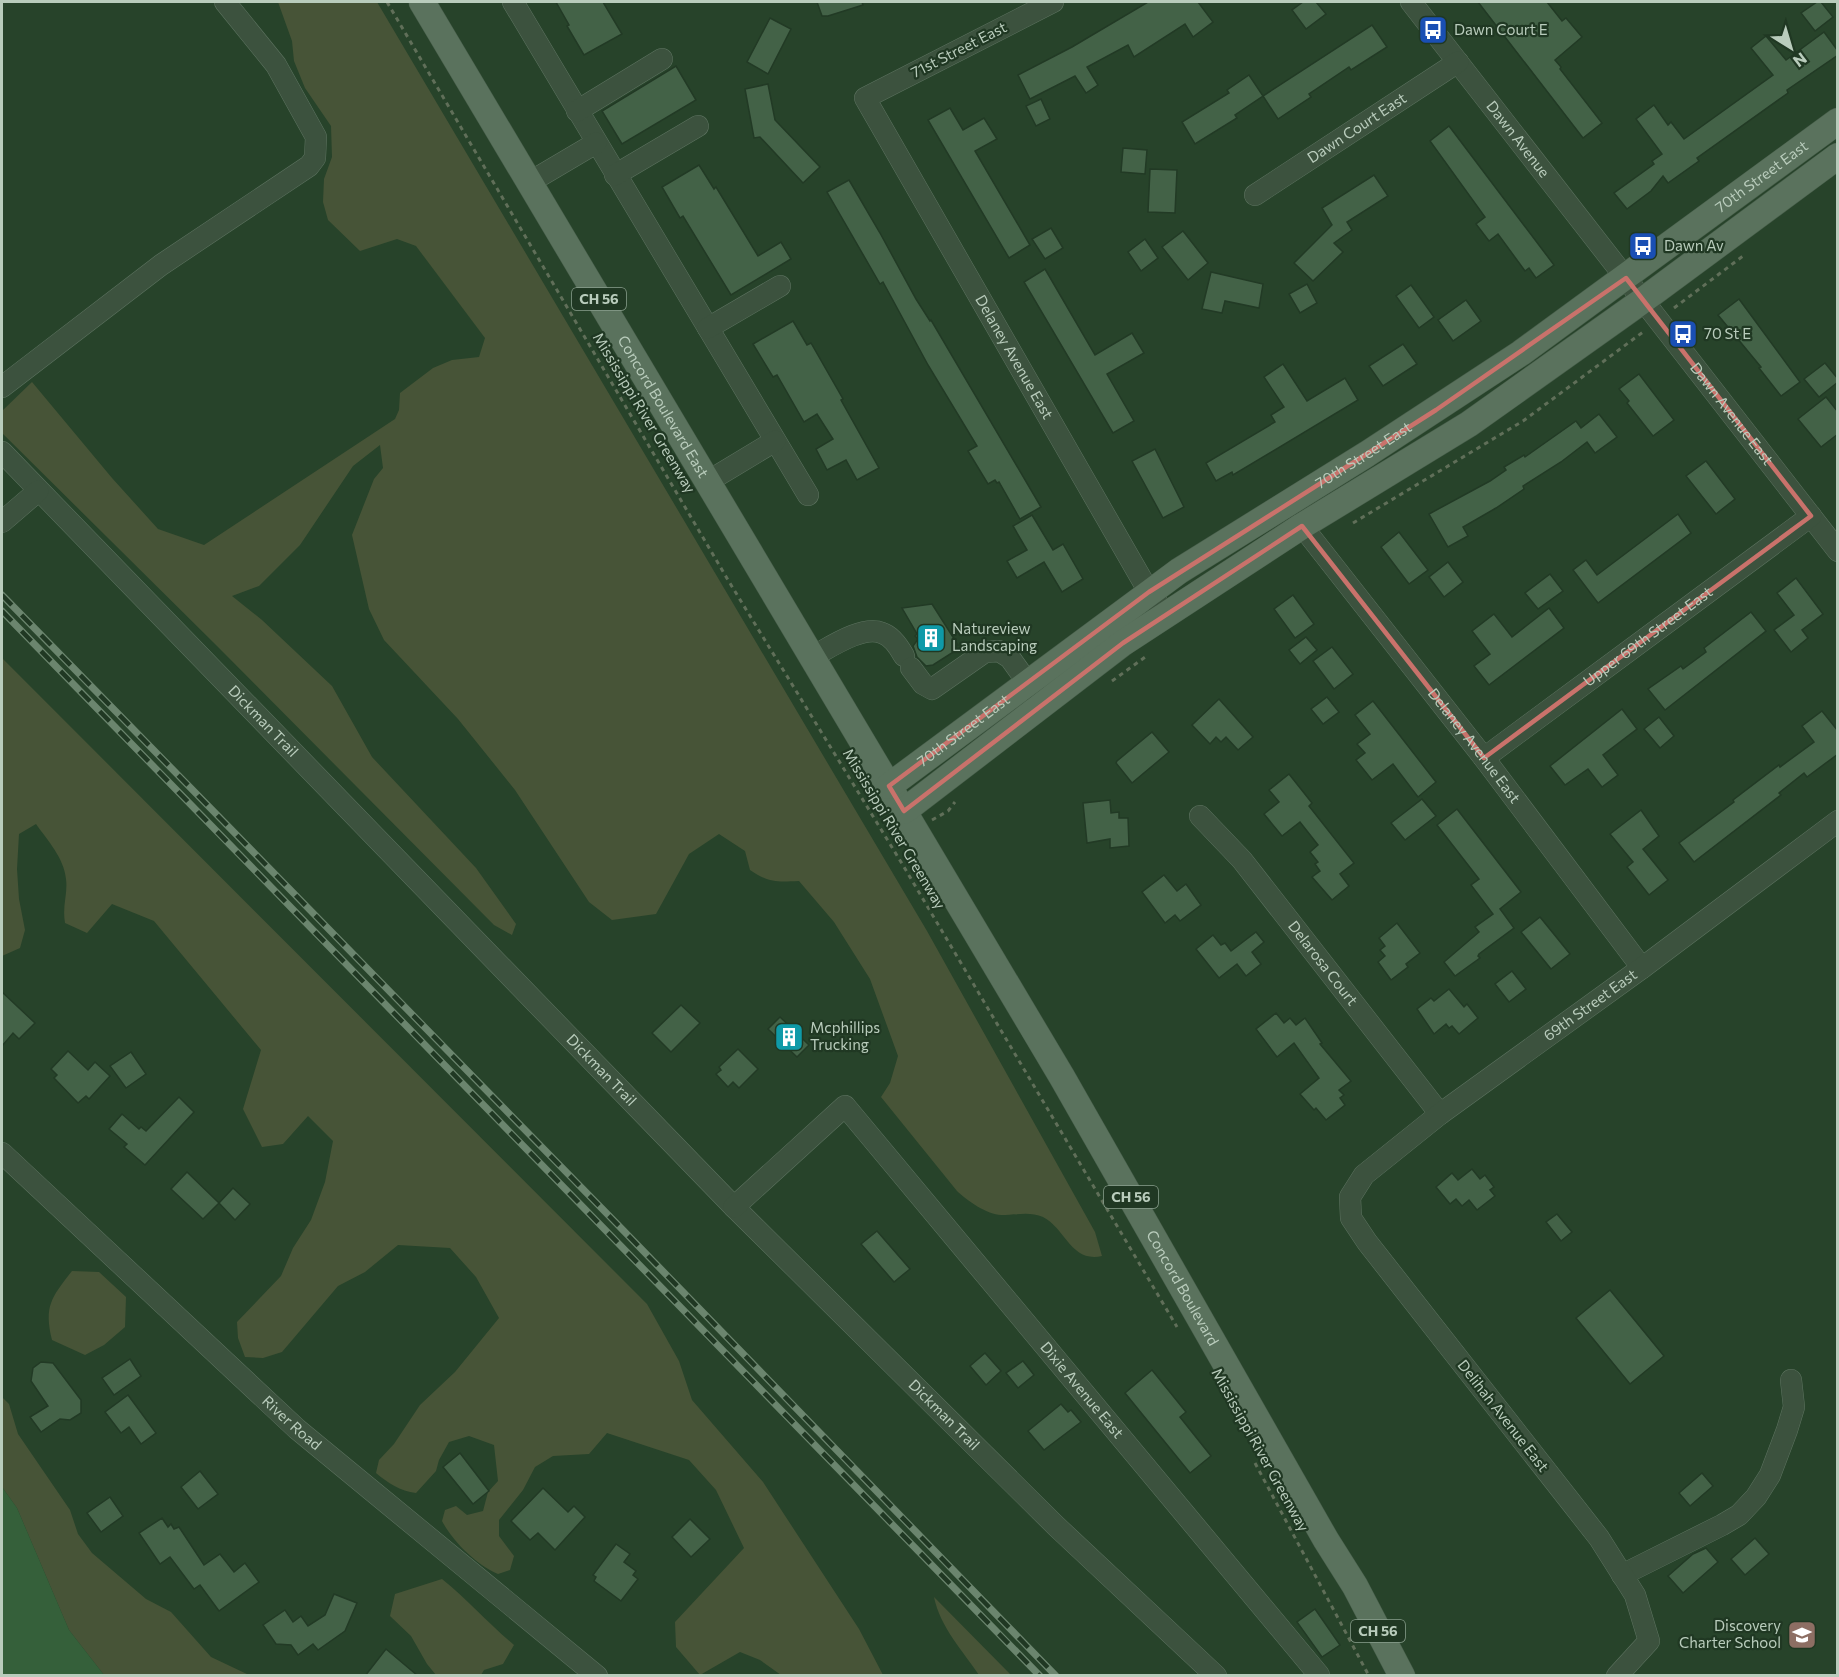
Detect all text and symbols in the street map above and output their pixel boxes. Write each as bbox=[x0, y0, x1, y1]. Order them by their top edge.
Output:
bus stop icon: Dawn Court E bbox=[1417, 14, 1449, 46]
street label: 71st Street East bbox=[908, 17, 1009, 81]
north arrow bbox=[1761, 18, 1821, 78]
place label: Dawn Court E bbox=[1454, 20, 1548, 38]
text: N bbox=[1790, 49, 1811, 72]
street label: Dawn Court East bbox=[1304, 88, 1409, 166]
street label: Dawn Avenue bbox=[1483, 97, 1554, 181]
street label: 70th Street East bbox=[1711, 136, 1811, 216]
bus stop icon: Dawn Av bbox=[1627, 230, 1659, 262]
place label: Dawn Av bbox=[1664, 236, 1724, 254]
road number: CH 56 bbox=[572, 288, 626, 310]
street label: Delaney Avenue East bbox=[972, 291, 1058, 422]
bus stop icon: 70 St E bbox=[1667, 318, 1699, 350]
place label: 70 St E bbox=[1704, 324, 1751, 342]
street label: Mississippi River Greenway bbox=[590, 329, 700, 496]
street label: Concord Boulevard East bbox=[614, 332, 713, 481]
street label: Dawn Avenue East bbox=[1687, 359, 1778, 468]
street label: 70th Street East bbox=[1312, 417, 1415, 492]
street label: Upper 69th Street East bbox=[1579, 582, 1716, 690]
place label: Natureview Landscaping bbox=[952, 619, 1037, 654]
building icon: Natureview Landscaping bbox=[915, 622, 947, 654]
street label: Dickman Trail bbox=[225, 681, 302, 760]
street label: Delaney Avenue East bbox=[1425, 684, 1525, 806]
street label: 70th Street East bbox=[913, 690, 1013, 770]
street label: Mississippi River Greenway bbox=[840, 745, 950, 912]
street label: Delarosa Court bbox=[1285, 917, 1362, 1009]
street label: 69th Street East bbox=[1540, 965, 1640, 1044]
place label: Mcphillips Trucking bbox=[810, 1018, 880, 1053]
building icon: Mcphillips Trucking bbox=[773, 1021, 805, 1053]
street label: Dickman Trail bbox=[563, 1030, 641, 1109]
road number: CH 56 bbox=[1104, 1186, 1158, 1208]
street label: Concord Boulevard bbox=[1143, 1227, 1223, 1348]
street label: Dixie Avenue East bbox=[1037, 1338, 1128, 1442]
street label: Delihah Avenue East bbox=[1454, 1356, 1553, 1475]
street label: Mississippi River Greenway bbox=[1208, 1365, 1313, 1535]
street label: Dickman Trail bbox=[905, 1375, 984, 1453]
street label: River Road bbox=[259, 1391, 325, 1453]
place label: Discovery Charter School bbox=[1679, 1616, 1781, 1651]
school or university icon: Discovery Charter School bbox=[1786, 1619, 1818, 1651]
road number: CH 56 bbox=[1351, 1620, 1405, 1642]

